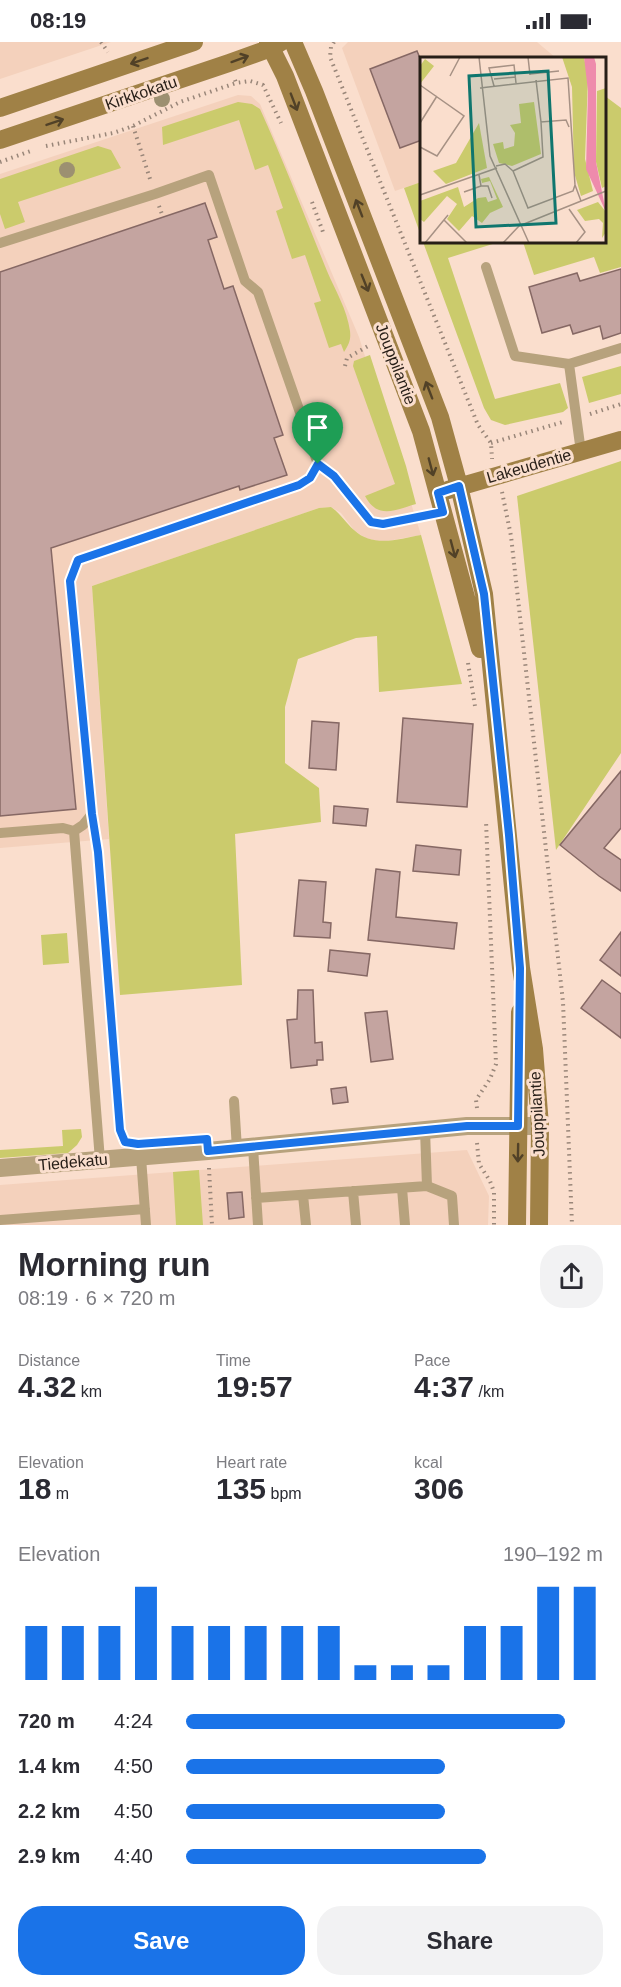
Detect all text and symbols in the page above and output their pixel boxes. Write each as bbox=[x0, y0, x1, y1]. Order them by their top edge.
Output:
text: 08:19 bbox=[30, 8, 86, 33]
one-way arrow bbox=[230, 53, 249, 64]
one-way arrow bbox=[130, 56, 149, 67]
inset map bbox=[420, 57, 606, 243]
street label: Kirkkokatu bbox=[103, 73, 179, 113]
one-way arrow bbox=[290, 92, 301, 110]
one-way arrow bbox=[45, 115, 64, 126]
one-way arrow bbox=[353, 200, 364, 218]
one-way arrow bbox=[360, 274, 371, 292]
street label: Jouppilantie bbox=[373, 321, 419, 407]
one-way arrow bbox=[423, 382, 434, 400]
pin bbox=[292, 402, 343, 464]
icon: arrive bbox=[301, 411, 334, 444]
street label: Lakeudentie bbox=[485, 446, 573, 486]
one-way arrow bbox=[426, 457, 437, 476]
one-way arrow bbox=[448, 539, 459, 558]
street label: Jouppilantie bbox=[526, 1071, 548, 1157]
one-way arrow bbox=[512, 1142, 524, 1162]
street label: Tiedekatu bbox=[38, 1150, 108, 1174]
button: share bbox=[540, 1245, 603, 1308]
text: Morning run bbox=[18, 1246, 210, 1283]
text: 08:19 · 6 × 720 m bbox=[18, 1287, 175, 1309]
text: Distance bbox=[18, 1352, 80, 1369]
text: Time bbox=[216, 1352, 251, 1369]
text: Pace bbox=[414, 1352, 450, 1369]
text: 4.32 bbox=[18, 1370, 76, 1403]
text: 19:57 bbox=[216, 1370, 293, 1403]
text: 4:37 bbox=[414, 1370, 474, 1403]
text: km bbox=[76, 1383, 102, 1400]
text: /km bbox=[474, 1383, 504, 1400]
text: Elevation bbox=[18, 1454, 84, 1471]
text: Heart rate bbox=[216, 1454, 287, 1471]
text: kcal bbox=[414, 1454, 442, 1471]
text: 18 bbox=[18, 1472, 51, 1505]
text: 135 bbox=[216, 1472, 266, 1505]
text: 306 bbox=[414, 1472, 464, 1505]
text: m bbox=[51, 1485, 69, 1502]
text: bpm bbox=[266, 1485, 302, 1502]
text: Elevation bbox=[18, 1543, 100, 1565]
text: 190–192 m bbox=[503, 1543, 603, 1565]
text: 720 m bbox=[18, 1710, 75, 1732]
text: 4:24 bbox=[114, 1710, 153, 1732]
text: 1.4 km bbox=[18, 1755, 80, 1777]
text: 4:50 bbox=[114, 1755, 153, 1777]
text: 2.2 km bbox=[18, 1800, 80, 1822]
text: 4:50 bbox=[114, 1800, 153, 1822]
text: 2.9 km bbox=[18, 1845, 80, 1867]
text: 4:40 bbox=[114, 1845, 153, 1867]
button: Save bbox=[18, 1906, 305, 1975]
button: Share bbox=[317, 1906, 603, 1975]

